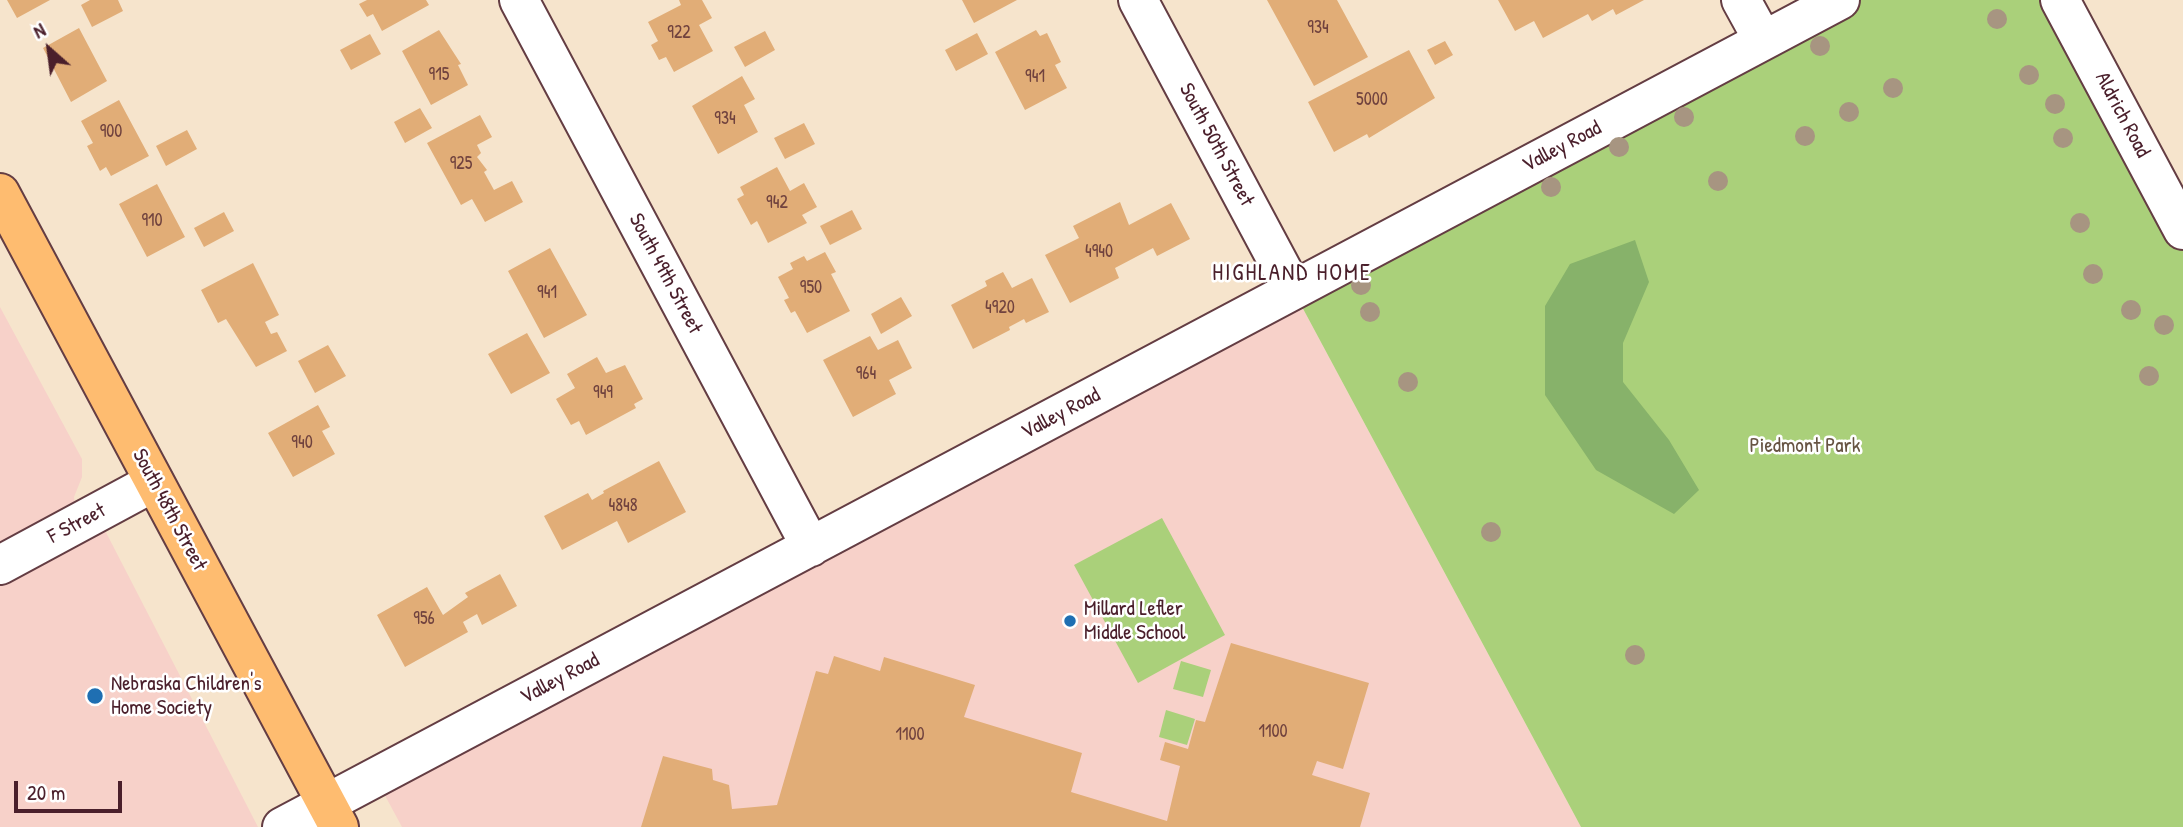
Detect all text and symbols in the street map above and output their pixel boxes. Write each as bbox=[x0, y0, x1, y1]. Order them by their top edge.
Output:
north arrow bbox=[14, 14, 84, 84]
text: N bbox=[29, 17, 50, 44]
house number: 934 bbox=[1307, 17, 1329, 39]
house number: 922 bbox=[667, 22, 691, 44]
house number: 915 bbox=[429, 64, 449, 86]
house number: 941 bbox=[1025, 66, 1045, 88]
street label: Aldrich Road bbox=[2089, 68, 2155, 162]
street label: South 50th Street bbox=[1173, 79, 1259, 211]
house number: 5000 bbox=[1356, 89, 1388, 111]
house number: 934 bbox=[714, 108, 736, 130]
street label: Valley Road bbox=[1518, 116, 1606, 178]
house number: 900 bbox=[100, 121, 122, 143]
house number: 925 bbox=[450, 153, 472, 175]
house number: 942 bbox=[766, 192, 788, 214]
street label: South 49th Street bbox=[623, 209, 707, 339]
house number: 910 bbox=[141, 210, 163, 232]
house number: 4940 bbox=[1085, 241, 1113, 263]
district label: HIGHLAND HOME bbox=[1214, 260, 1370, 288]
house number: 950 bbox=[800, 277, 822, 299]
house number: 941 bbox=[537, 282, 557, 304]
house number: 4920 bbox=[985, 297, 1015, 319]
house number: 964 bbox=[856, 363, 876, 385]
house number: 949 bbox=[593, 382, 613, 404]
street label: Valley Road bbox=[1017, 383, 1105, 445]
house number: 940 bbox=[291, 432, 313, 454]
park label: Piedmont Park bbox=[1750, 433, 1860, 459]
street label: South 48th Street bbox=[126, 445, 212, 575]
house number: 4848 bbox=[608, 495, 638, 517]
street label: F Street bbox=[44, 498, 110, 550]
place label: Millard Lefler Middle School bbox=[1084, 596, 1185, 646]
house number: 956 bbox=[413, 608, 435, 630]
marker: Millard Lefler Middle School bbox=[1062, 613, 1078, 629]
street label: Valley Road bbox=[516, 648, 604, 710]
place label: Nebraska Children's Home Society bbox=[111, 671, 262, 721]
marker: Nebraska Children's Home Society bbox=[85, 686, 105, 706]
house number: 1100 bbox=[1258, 721, 1288, 743]
house number: 1100 bbox=[895, 724, 925, 746]
scale bar bbox=[18, 768, 126, 812]
text: 20 m bbox=[27, 778, 65, 807]

